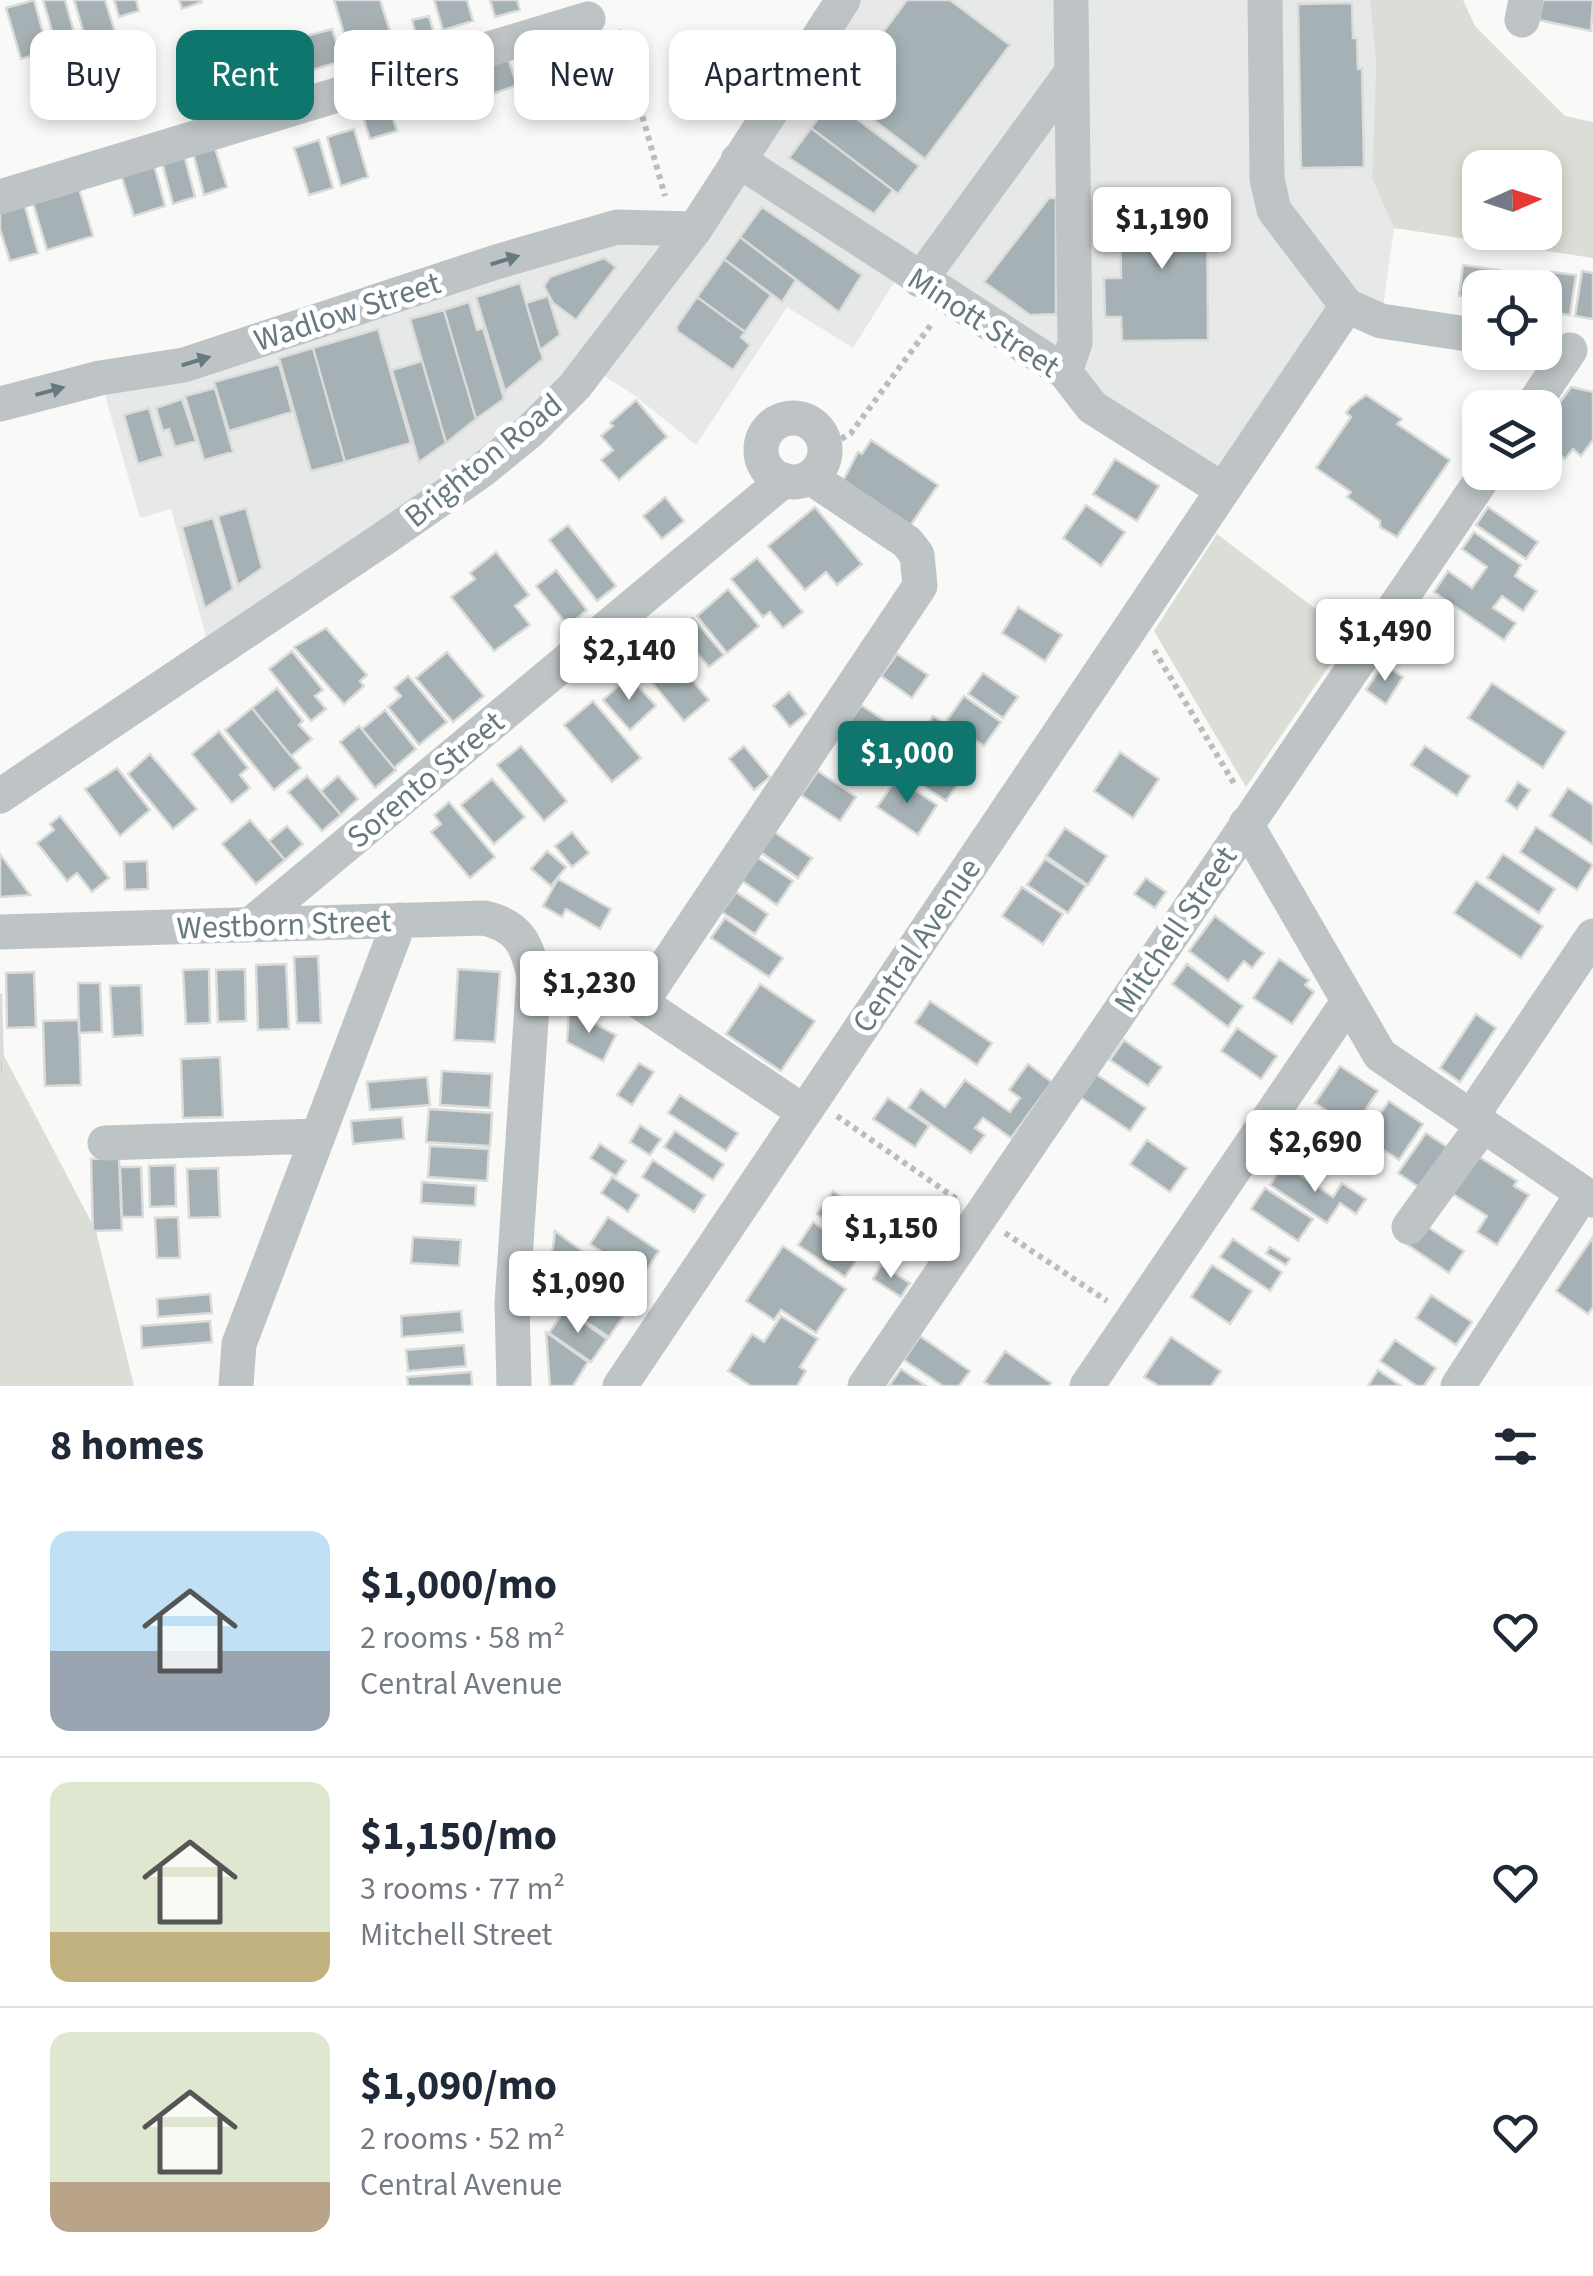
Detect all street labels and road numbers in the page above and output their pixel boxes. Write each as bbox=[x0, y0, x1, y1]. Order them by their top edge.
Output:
street label: Minott Street bbox=[898, 256, 1069, 389]
street label: Wadlow Street bbox=[248, 260, 447, 364]
street label: Brighton Road bbox=[395, 383, 573, 539]
street label: Sorento Street bbox=[337, 700, 514, 859]
street label: Mitchell Street bbox=[1103, 837, 1249, 1022]
street label: Central Avenue bbox=[841, 849, 992, 1042]
street label: Westborn Street bbox=[176, 898, 392, 952]

